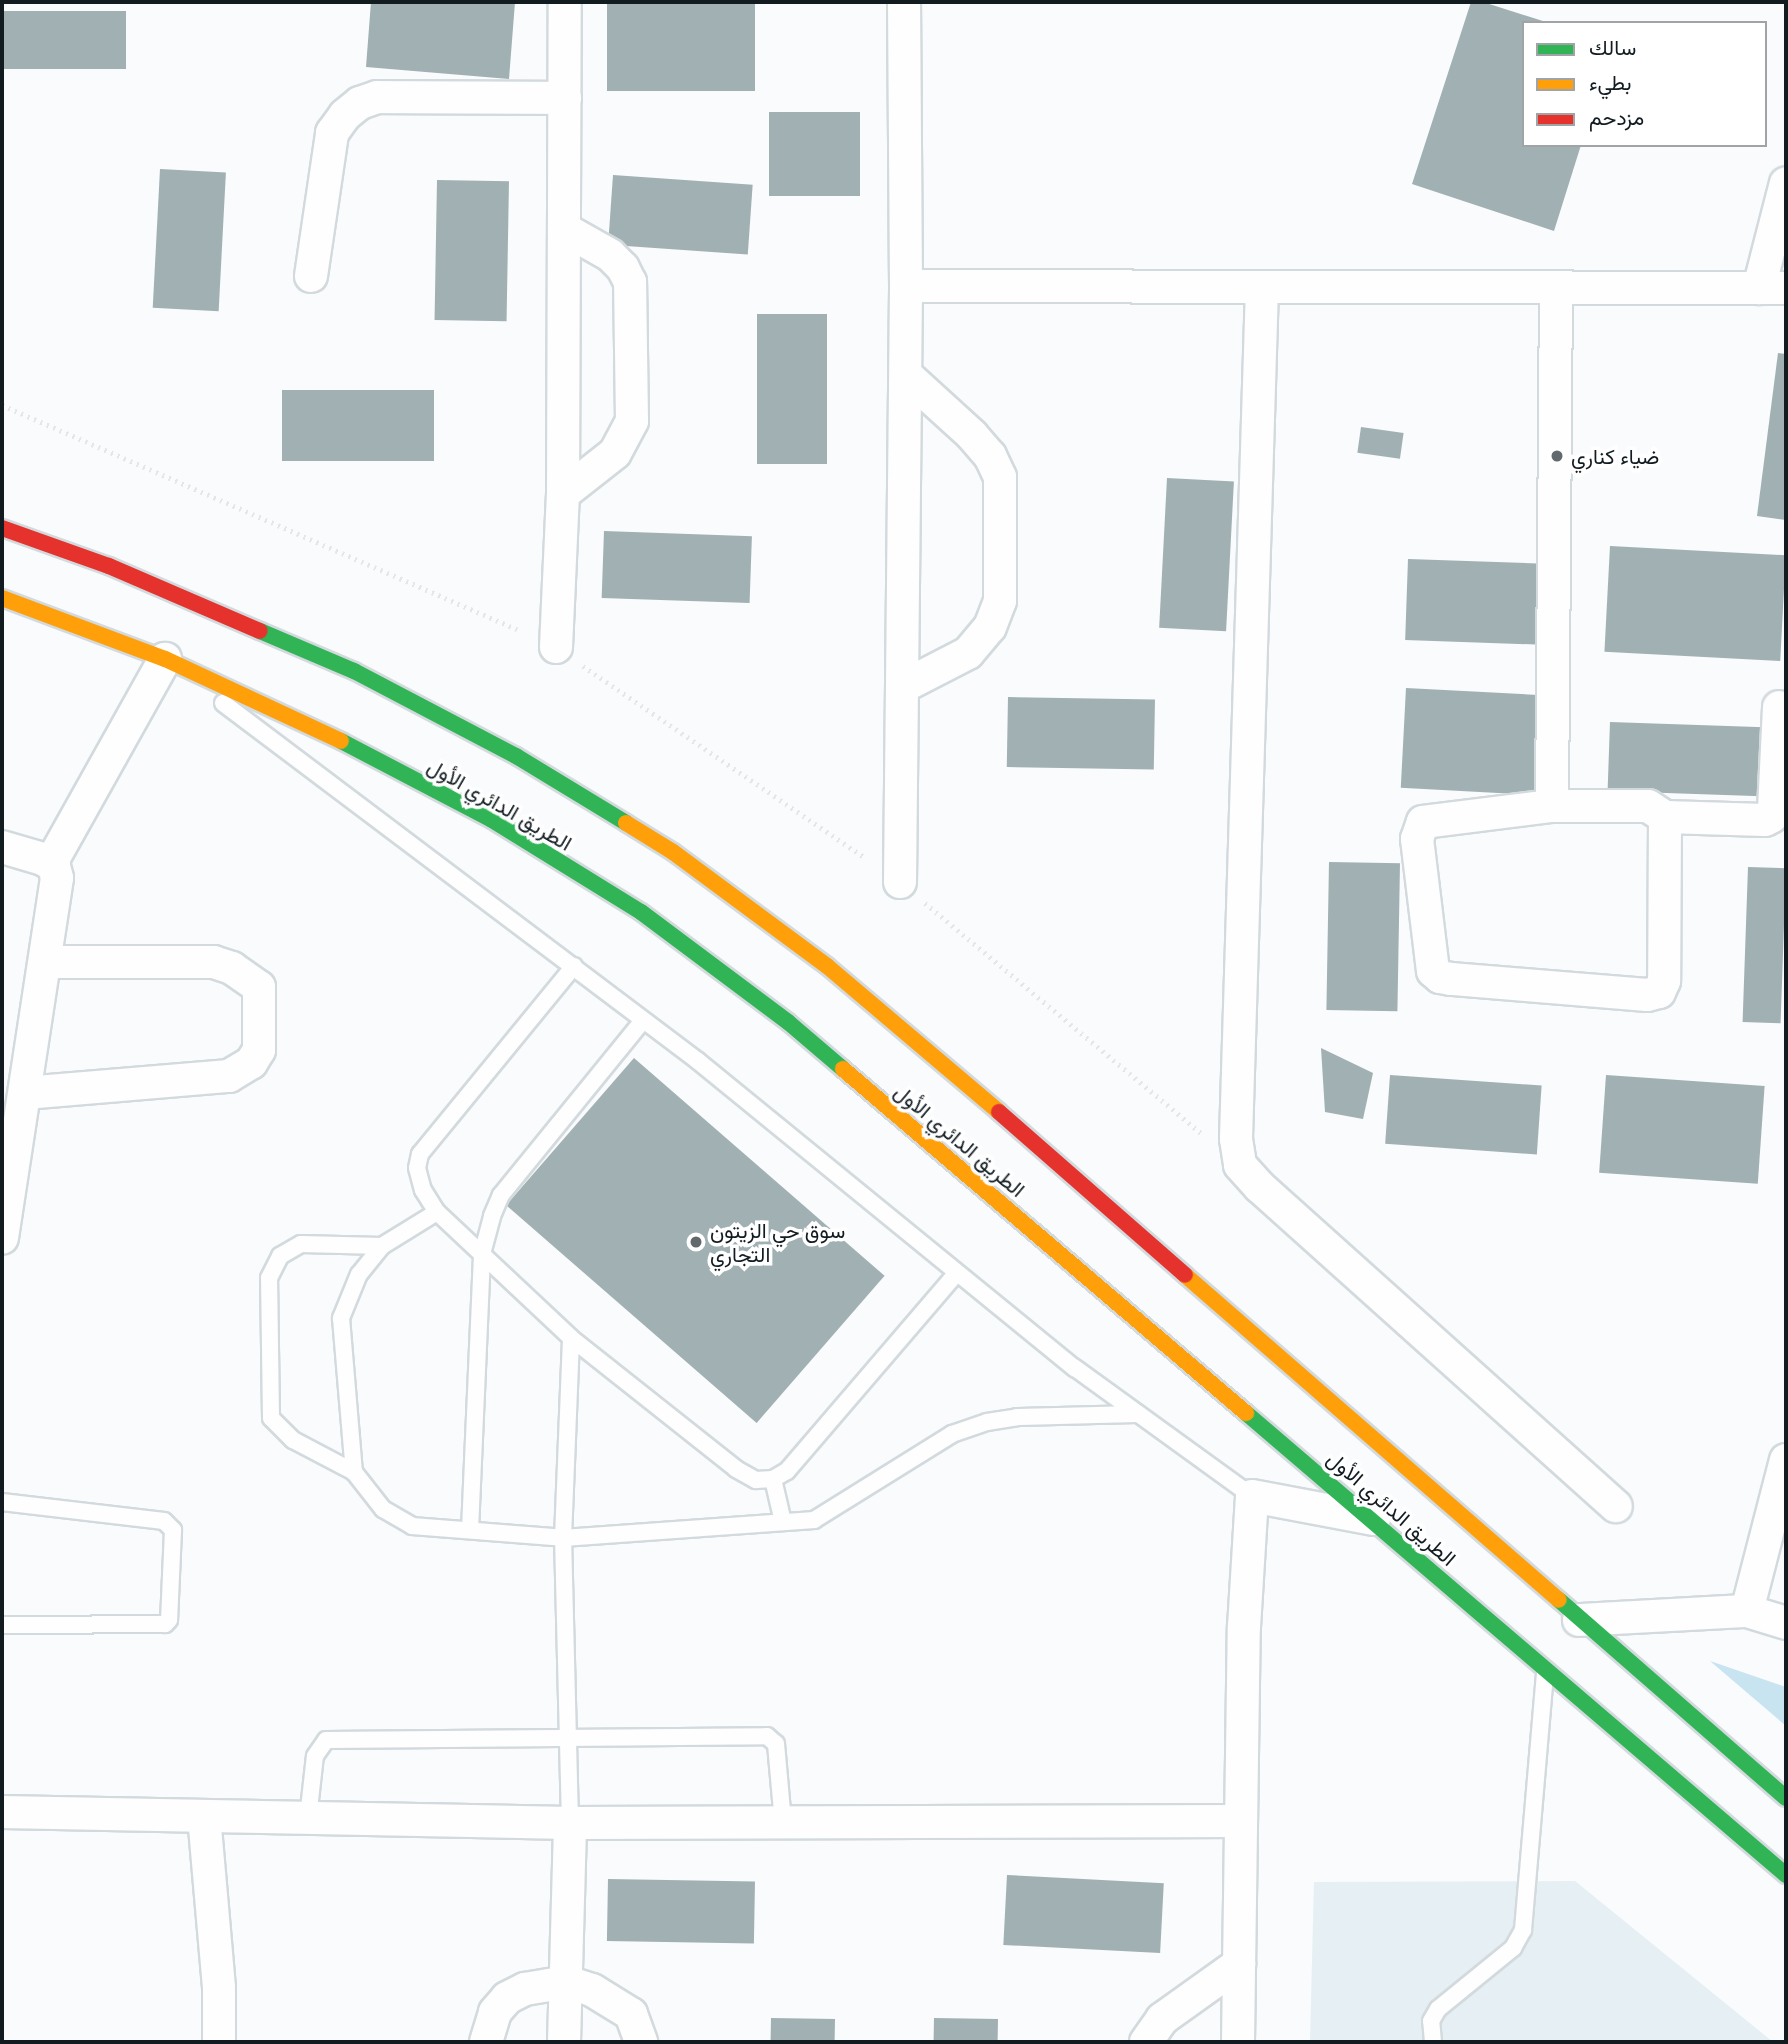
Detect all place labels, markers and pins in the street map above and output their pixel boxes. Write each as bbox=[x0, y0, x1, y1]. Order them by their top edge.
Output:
place label: ضياء كناري bbox=[1571, 443, 1659, 469]
marker: ضياء كناري bbox=[1549, 448, 1565, 464]
place label: سوق حي الزيتون التجاري bbox=[710, 1217, 845, 1267]
marker: سوق حي الزيتون التجاري bbox=[688, 1234, 704, 1250]

